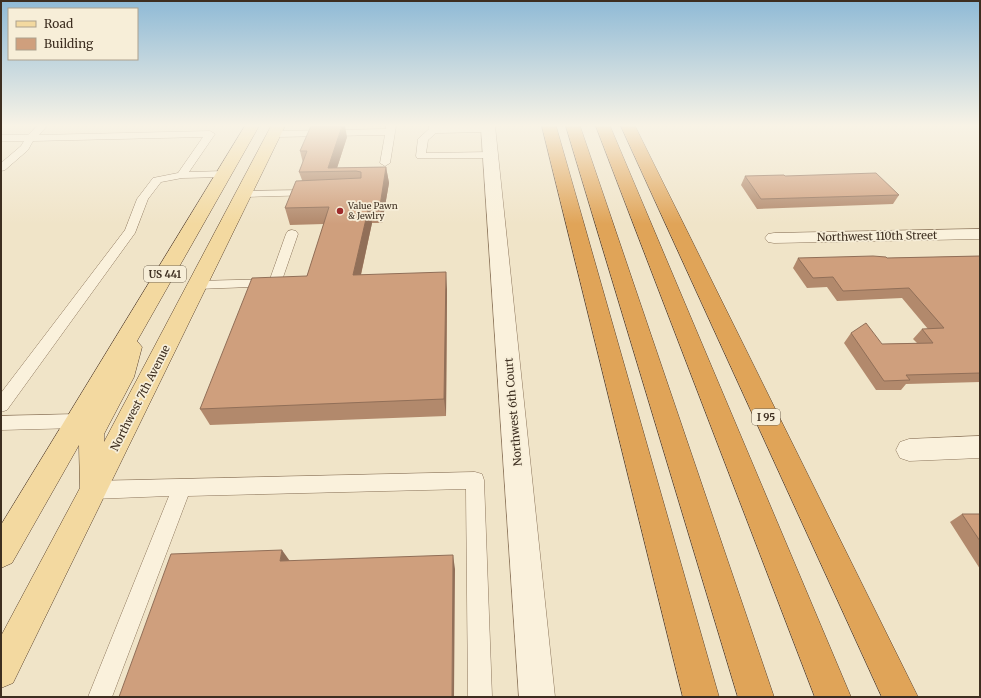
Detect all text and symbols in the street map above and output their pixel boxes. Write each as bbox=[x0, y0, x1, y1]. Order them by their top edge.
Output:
legend bbox=[8, 8, 138, 60]
text: Road bbox=[44, 16, 73, 31]
text: Building bbox=[44, 36, 94, 51]
place label: Value Pawn & Jewlry bbox=[347, 200, 398, 221]
marker: Value Pawn & Jewlry bbox=[335, 206, 345, 216]
street label: Northwest 110th Street bbox=[817, 228, 938, 244]
road number: US 441 bbox=[144, 266, 186, 282]
street label: Northwest 7th Avenue bbox=[107, 342, 173, 453]
street label: Northwest 6th Court bbox=[501, 357, 525, 467]
road number: I 95 bbox=[752, 409, 780, 425]

